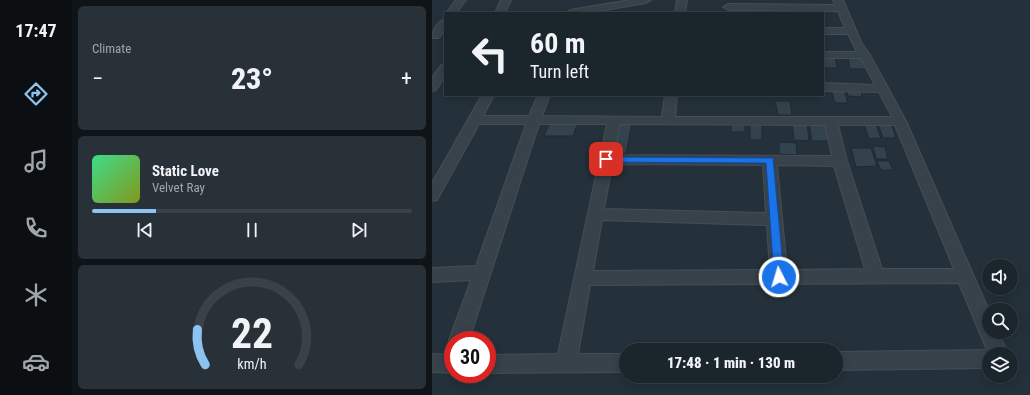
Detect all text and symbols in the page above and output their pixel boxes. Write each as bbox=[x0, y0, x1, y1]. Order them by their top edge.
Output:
text: 17:47 bbox=[15, 20, 57, 41]
text: 60 m bbox=[530, 27, 586, 60]
icon: left bbox=[464, 28, 516, 80]
text: Climate bbox=[92, 41, 131, 56]
text: 23° bbox=[231, 61, 273, 96]
text: Turn left bbox=[530, 61, 589, 82]
text: − bbox=[92, 66, 103, 91]
text: + bbox=[401, 66, 412, 91]
icon: directions bbox=[22, 80, 50, 108]
pin bbox=[589, 142, 623, 176]
icon: music bbox=[22, 147, 50, 175]
icon: arrive bbox=[595, 148, 617, 170]
text: Static Love bbox=[152, 162, 219, 180]
text: Velvet Ray bbox=[152, 180, 205, 195]
icon: phone bbox=[22, 214, 50, 242]
icon: previous bbox=[134, 219, 156, 241]
icon: pause bbox=[241, 219, 263, 241]
icon: next bbox=[348, 219, 370, 241]
position arrow bbox=[758, 256, 800, 298]
map controls bbox=[982, 259, 1018, 383]
button: sound bbox=[982, 259, 1018, 295]
icon: climate bbox=[22, 281, 50, 309]
button: search bbox=[982, 303, 1018, 339]
text: 22 bbox=[231, 309, 273, 358]
speed limit sign: 30 bbox=[444, 331, 496, 383]
button: layers bbox=[982, 347, 1018, 383]
icon: car bbox=[22, 348, 50, 376]
text: 17:48 · 1 min · 130 m bbox=[667, 354, 795, 372]
text: km/h bbox=[237, 356, 267, 372]

